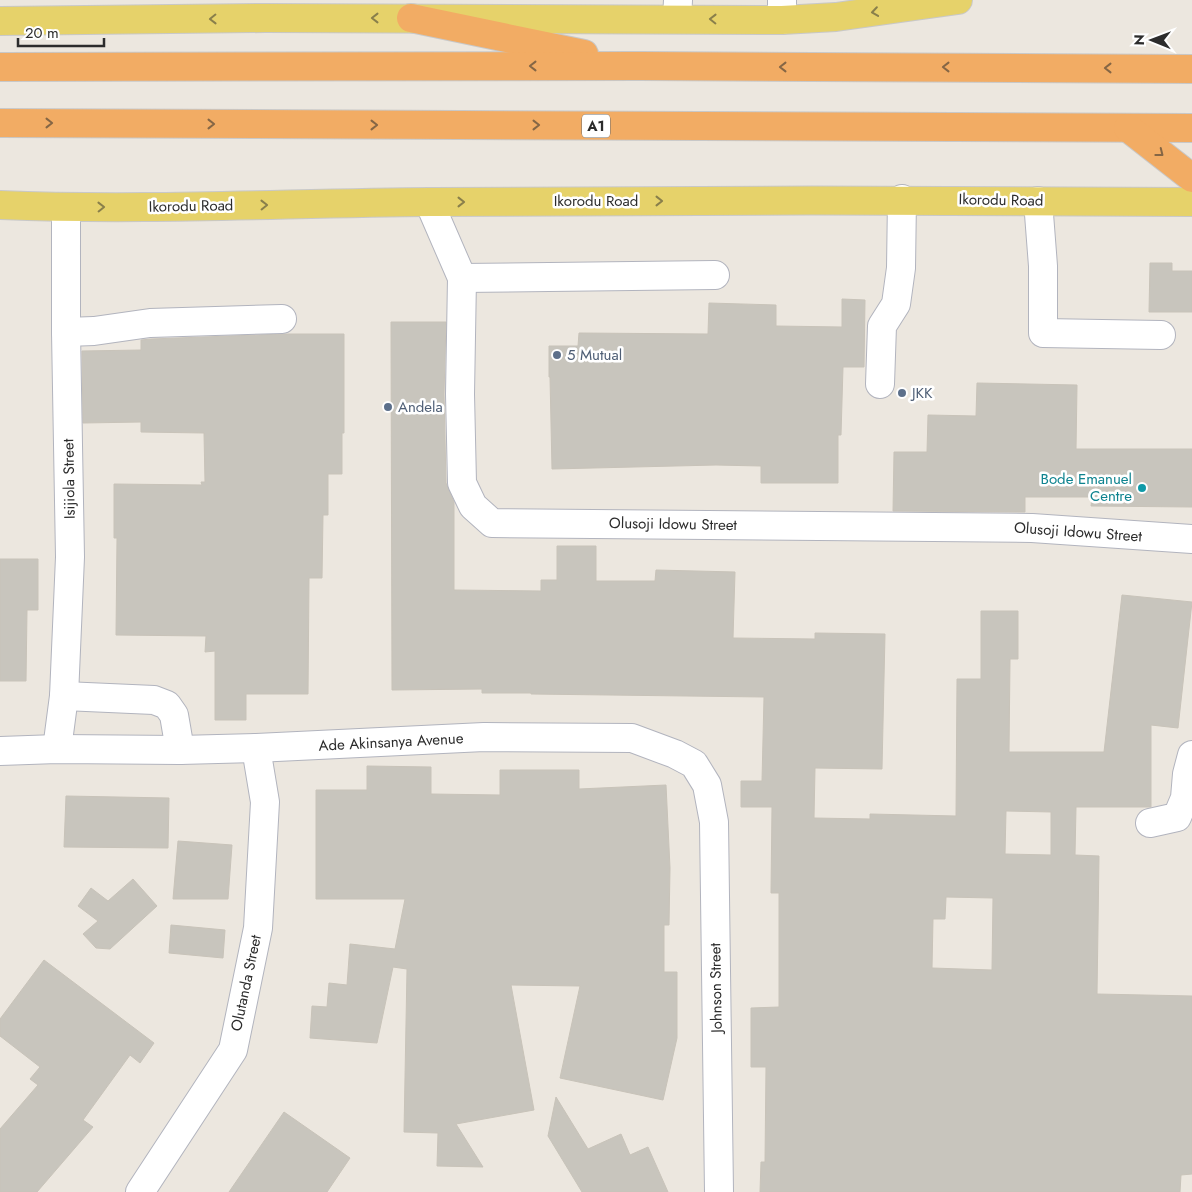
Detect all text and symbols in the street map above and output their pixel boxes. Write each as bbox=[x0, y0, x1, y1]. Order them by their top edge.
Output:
one-way arrow bbox=[870, 6, 878, 17]
one-way arrow bbox=[208, 13, 216, 24]
one-way arrow bbox=[371, 13, 378, 23]
one-way arrow bbox=[708, 14, 716, 24]
scale bar bbox=[18, 15, 104, 47]
north arrow bbox=[1127, 15, 1177, 65]
text: 20 m bbox=[25, 22, 59, 44]
text: N bbox=[1129, 34, 1149, 46]
one-way arrow bbox=[529, 61, 537, 71]
one-way arrow bbox=[779, 62, 787, 72]
one-way arrow bbox=[942, 62, 950, 73]
one-way arrow bbox=[1104, 63, 1112, 73]
road number: A1 bbox=[582, 114, 610, 138]
one-way arrow bbox=[45, 118, 53, 128]
one-way arrow bbox=[208, 119, 215, 129]
one-way arrow bbox=[370, 120, 378, 130]
one-way arrow bbox=[532, 120, 540, 130]
one-way arrow bbox=[1154, 148, 1163, 156]
street label: Ikorodu Road bbox=[958, 188, 1044, 212]
street label: Ikorodu Road bbox=[554, 190, 638, 212]
street label: Ikorodu Road bbox=[148, 194, 234, 218]
one-way arrow bbox=[655, 196, 663, 206]
one-way arrow bbox=[458, 197, 465, 207]
one-way arrow bbox=[260, 200, 268, 210]
one-way arrow bbox=[98, 202, 105, 212]
place label: 5 Mutual bbox=[567, 344, 622, 366]
marker: 5 Mutual bbox=[551, 349, 563, 361]
place label: JKK bbox=[910, 382, 933, 404]
marker: JKK bbox=[896, 387, 908, 399]
place label: Andela bbox=[398, 396, 443, 418]
marker: Andela bbox=[382, 401, 394, 413]
street label: Isijiola Street bbox=[57, 438, 81, 519]
place label: Bode Emanuel Centre bbox=[1041, 468, 1132, 507]
marker: Bode Emanuel Centre bbox=[1136, 482, 1148, 494]
street label: Olusoji Idowu Street bbox=[609, 512, 738, 536]
street label: Olusoji Idowu Street bbox=[1013, 517, 1143, 547]
street label: Ade Akinsanya Avenue bbox=[318, 727, 464, 757]
street label: Olutanda Street bbox=[225, 932, 267, 1033]
street label: Johnson Street bbox=[704, 942, 728, 1035]

